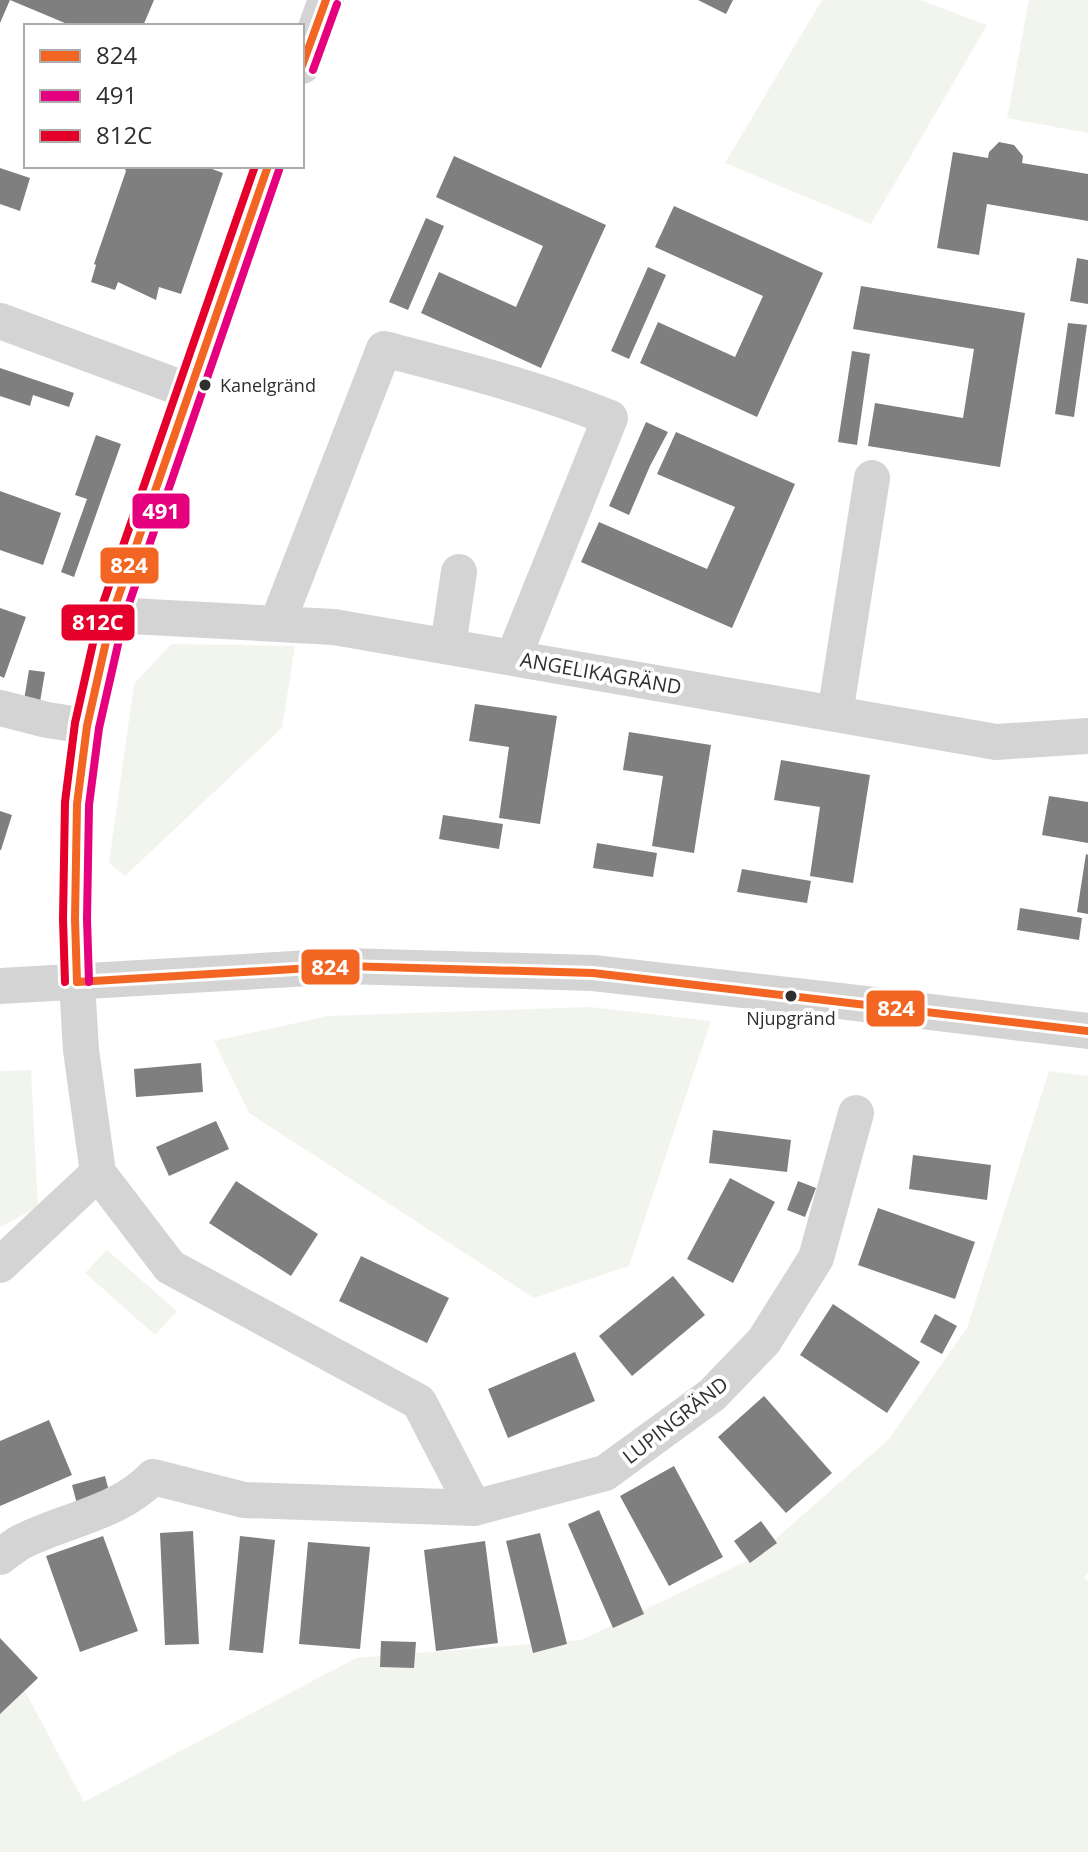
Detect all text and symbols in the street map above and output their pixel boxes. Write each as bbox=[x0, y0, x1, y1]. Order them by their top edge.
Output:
legend bbox=[24, 24, 304, 168]
text: 824 bbox=[96, 38, 137, 71]
text: 491 bbox=[96, 78, 137, 111]
text: 812C bbox=[96, 118, 152, 151]
place label: Kanelgränd bbox=[220, 373, 316, 397]
marker: Kanelgränd bbox=[197, 377, 213, 393]
line badge: 491 bbox=[131, 492, 191, 530]
text: 491 bbox=[142, 495, 180, 525]
line badge: 824 bbox=[99, 546, 160, 585]
text: 824 bbox=[110, 549, 148, 579]
line badge: 812C bbox=[60, 603, 136, 642]
text: 812C bbox=[72, 606, 124, 636]
street label: ANGELIKAGRÄND bbox=[518, 646, 684, 700]
line badge: 824 bbox=[300, 948, 361, 986]
text: 824 bbox=[311, 951, 349, 981]
marker: Njupgränd bbox=[783, 988, 799, 1004]
line badge: 824 bbox=[865, 989, 926, 1028]
text: 824 bbox=[877, 992, 915, 1022]
place label: Njupgränd bbox=[746, 1006, 836, 1030]
street label: LUPINGRÄND bbox=[617, 1370, 733, 1470]

